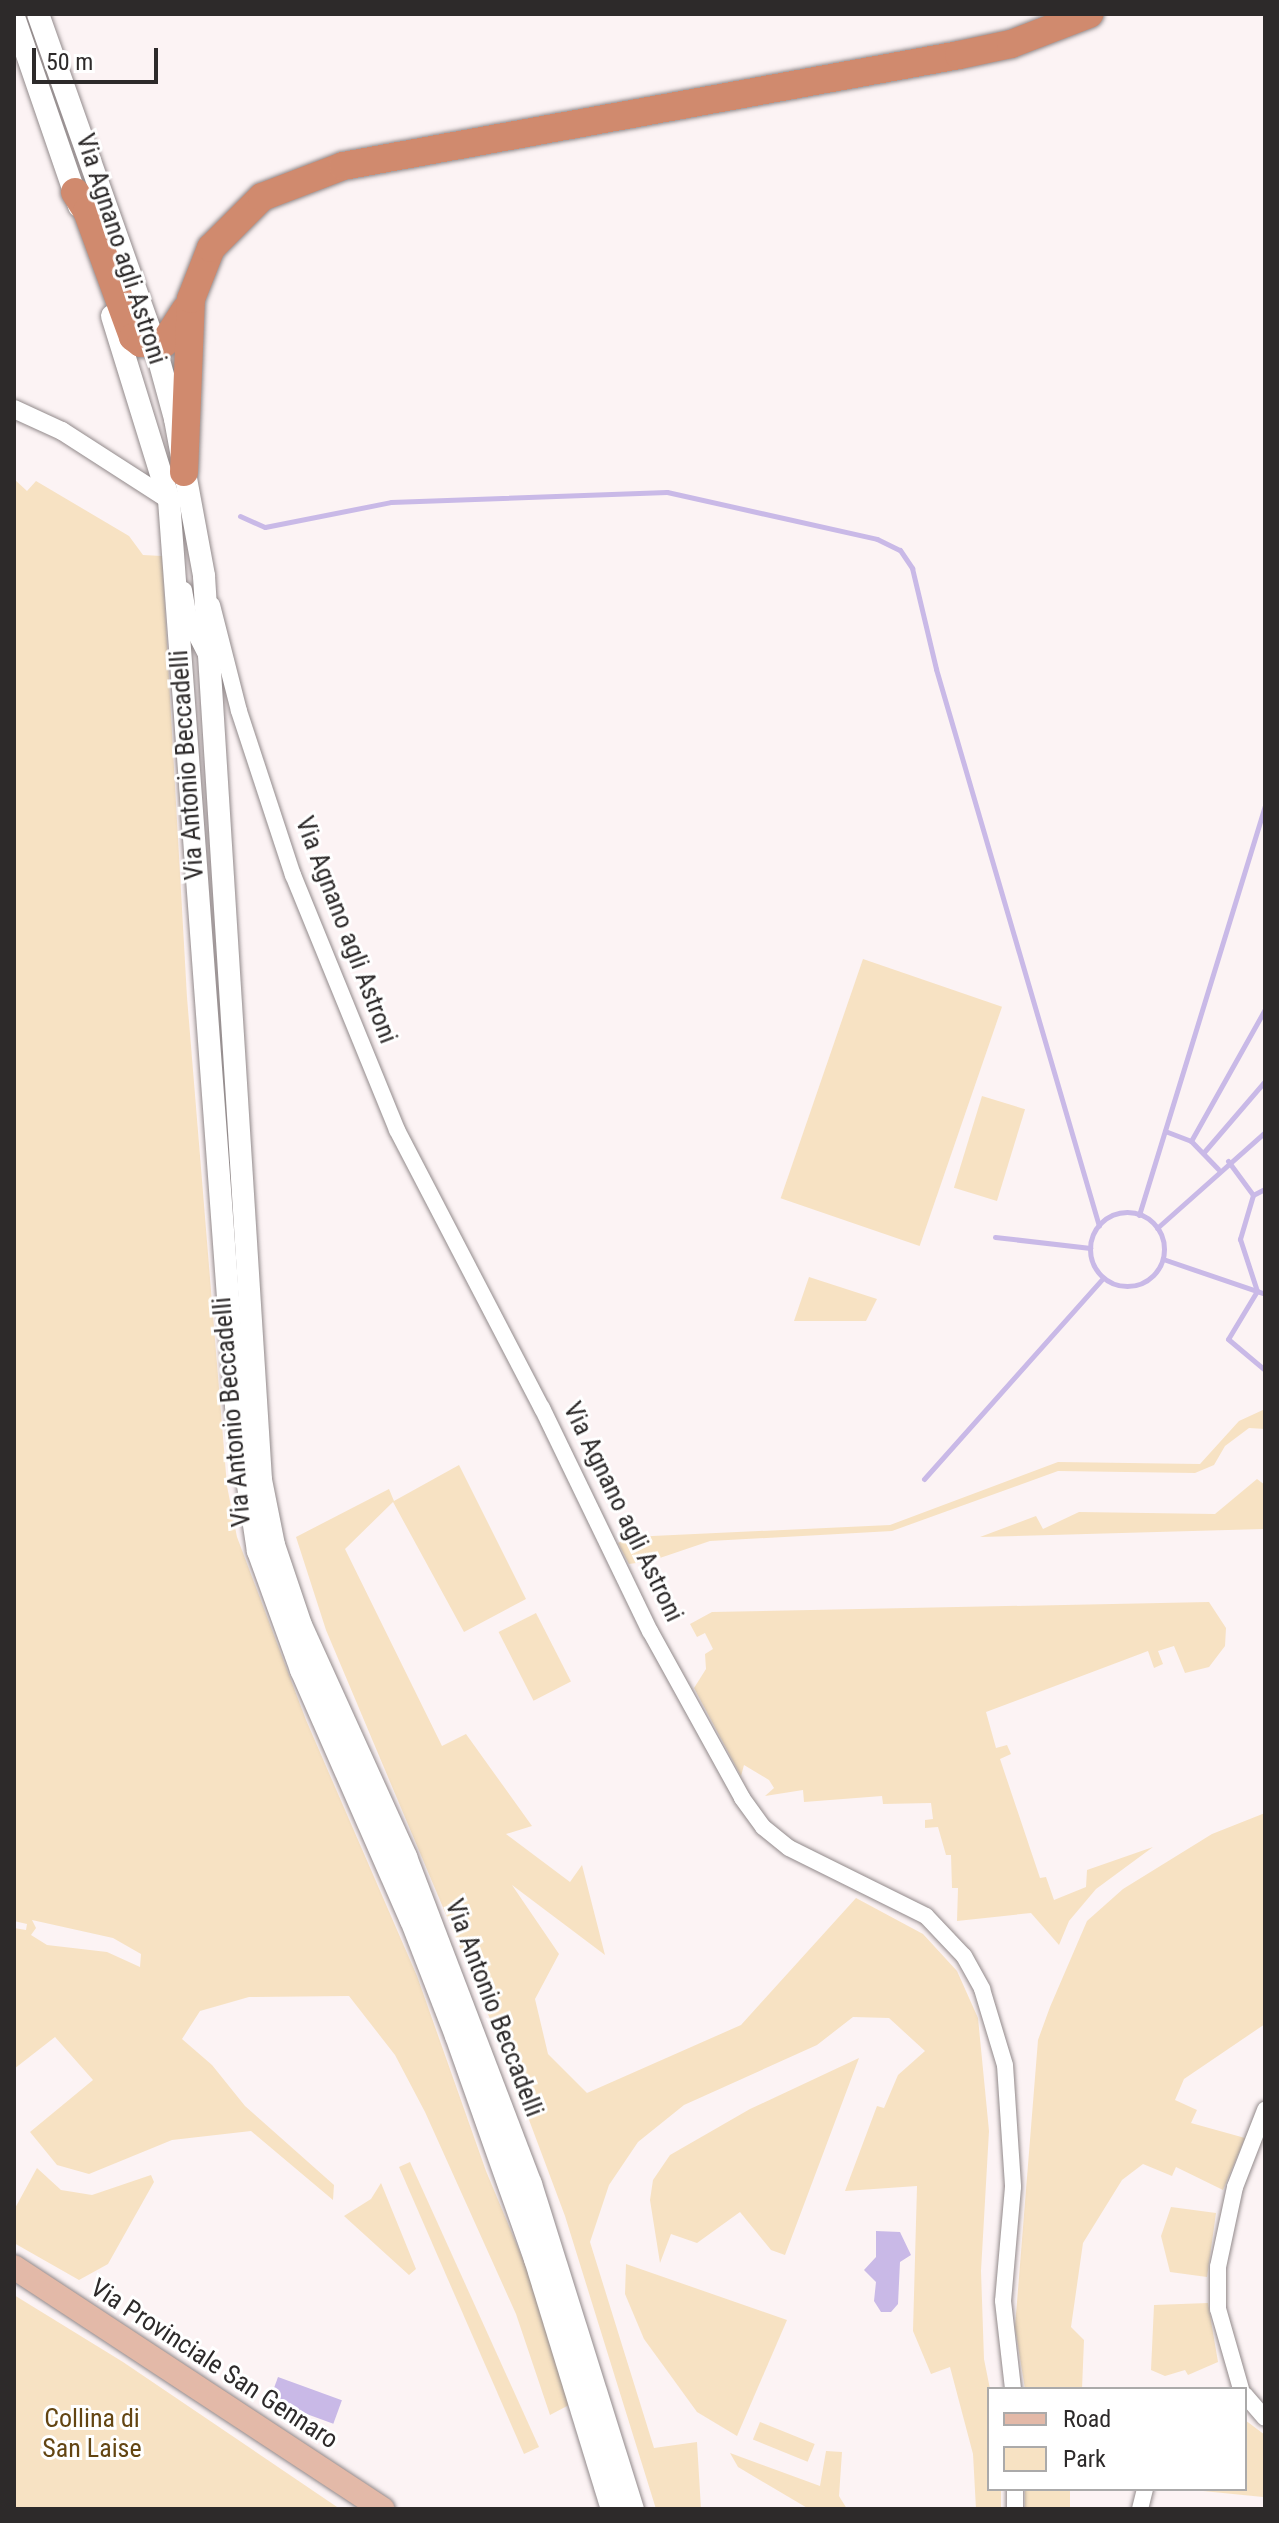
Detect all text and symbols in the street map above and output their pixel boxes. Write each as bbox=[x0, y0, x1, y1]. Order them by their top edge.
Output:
scale bar bbox=[36, 32, 162, 82]
text: 50 m bbox=[46, 48, 93, 76]
street label: Via Agnano agli Astroni bbox=[69, 130, 173, 368]
street label: Via Antonio Beccadelli bbox=[163, 649, 211, 881]
street label: Via Agnano agli Astroni bbox=[288, 812, 404, 1048]
street label: Via Antonio Beccadelli bbox=[206, 1296, 258, 1528]
street label: Via Agnano agli Astroni bbox=[556, 1397, 690, 1627]
street label: Via Antonio Beccadelli bbox=[438, 1895, 550, 2121]
street label: Via Provinciale San Gennaro bbox=[85, 2272, 343, 2456]
legend bbox=[987, 2387, 1247, 2491]
park label: Collina di San Laise bbox=[42, 2403, 142, 2464]
text: Road bbox=[1063, 2405, 1111, 2433]
text: Park bbox=[1063, 2445, 1106, 2473]

